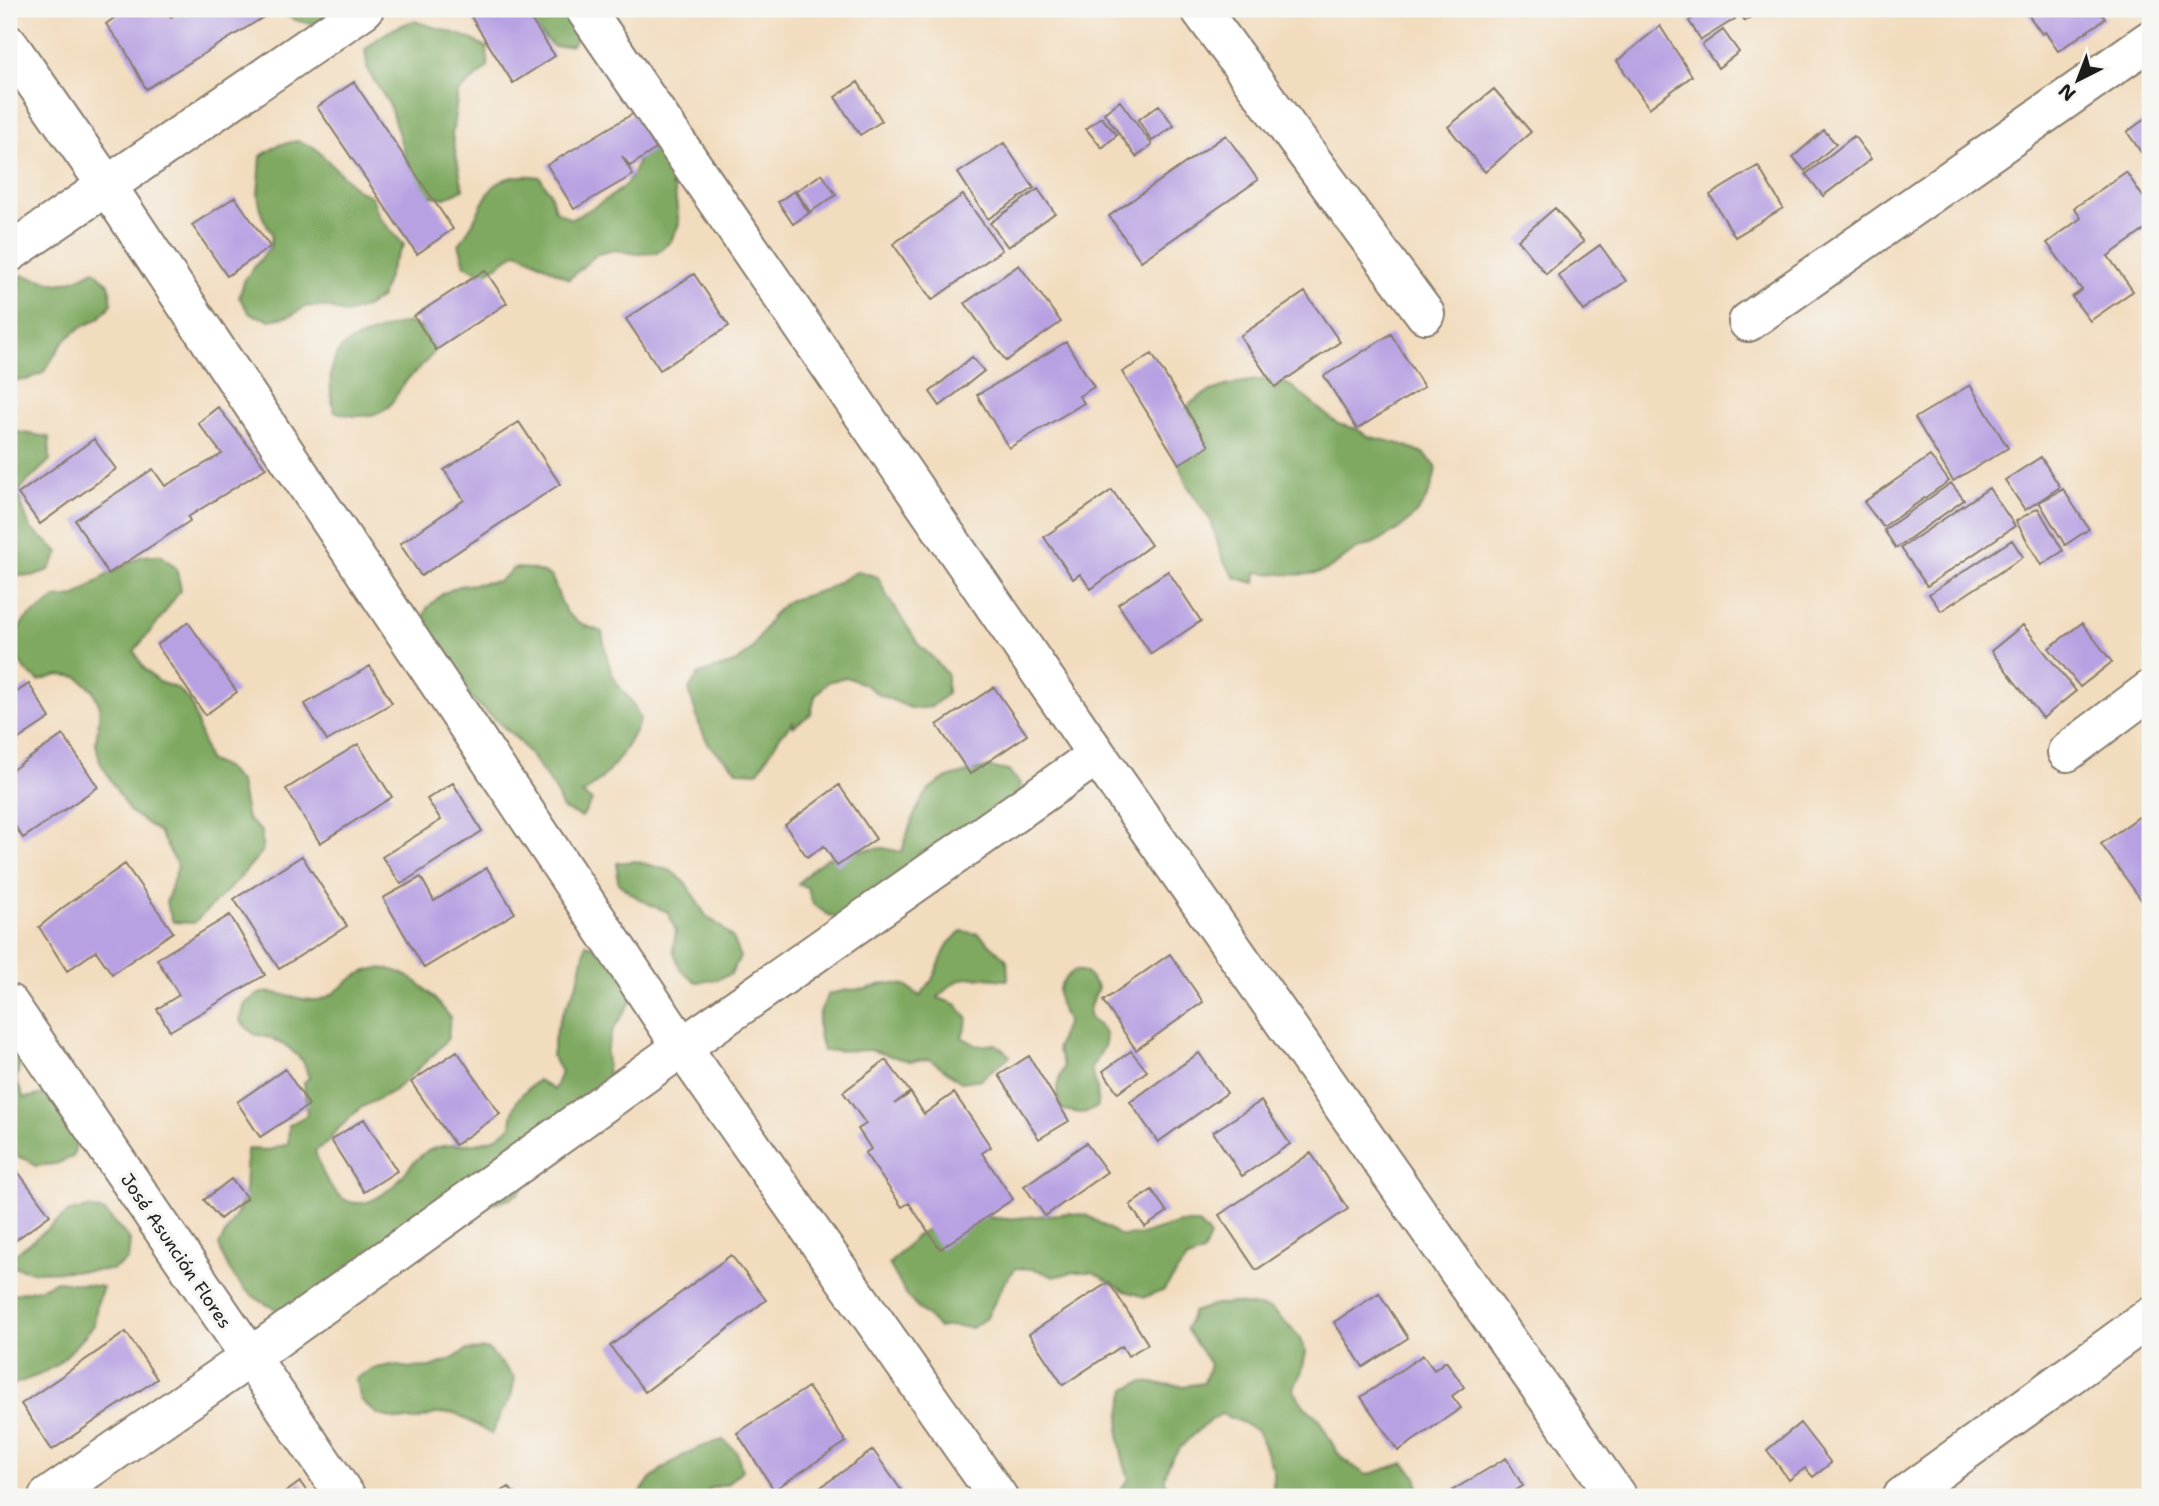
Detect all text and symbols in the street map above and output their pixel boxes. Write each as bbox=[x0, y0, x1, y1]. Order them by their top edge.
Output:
north arrow bbox=[2044, 46, 2114, 116]
text: N bbox=[2053, 78, 2081, 107]
street label: José Asunción Flores bbox=[115, 1169, 237, 1333]

